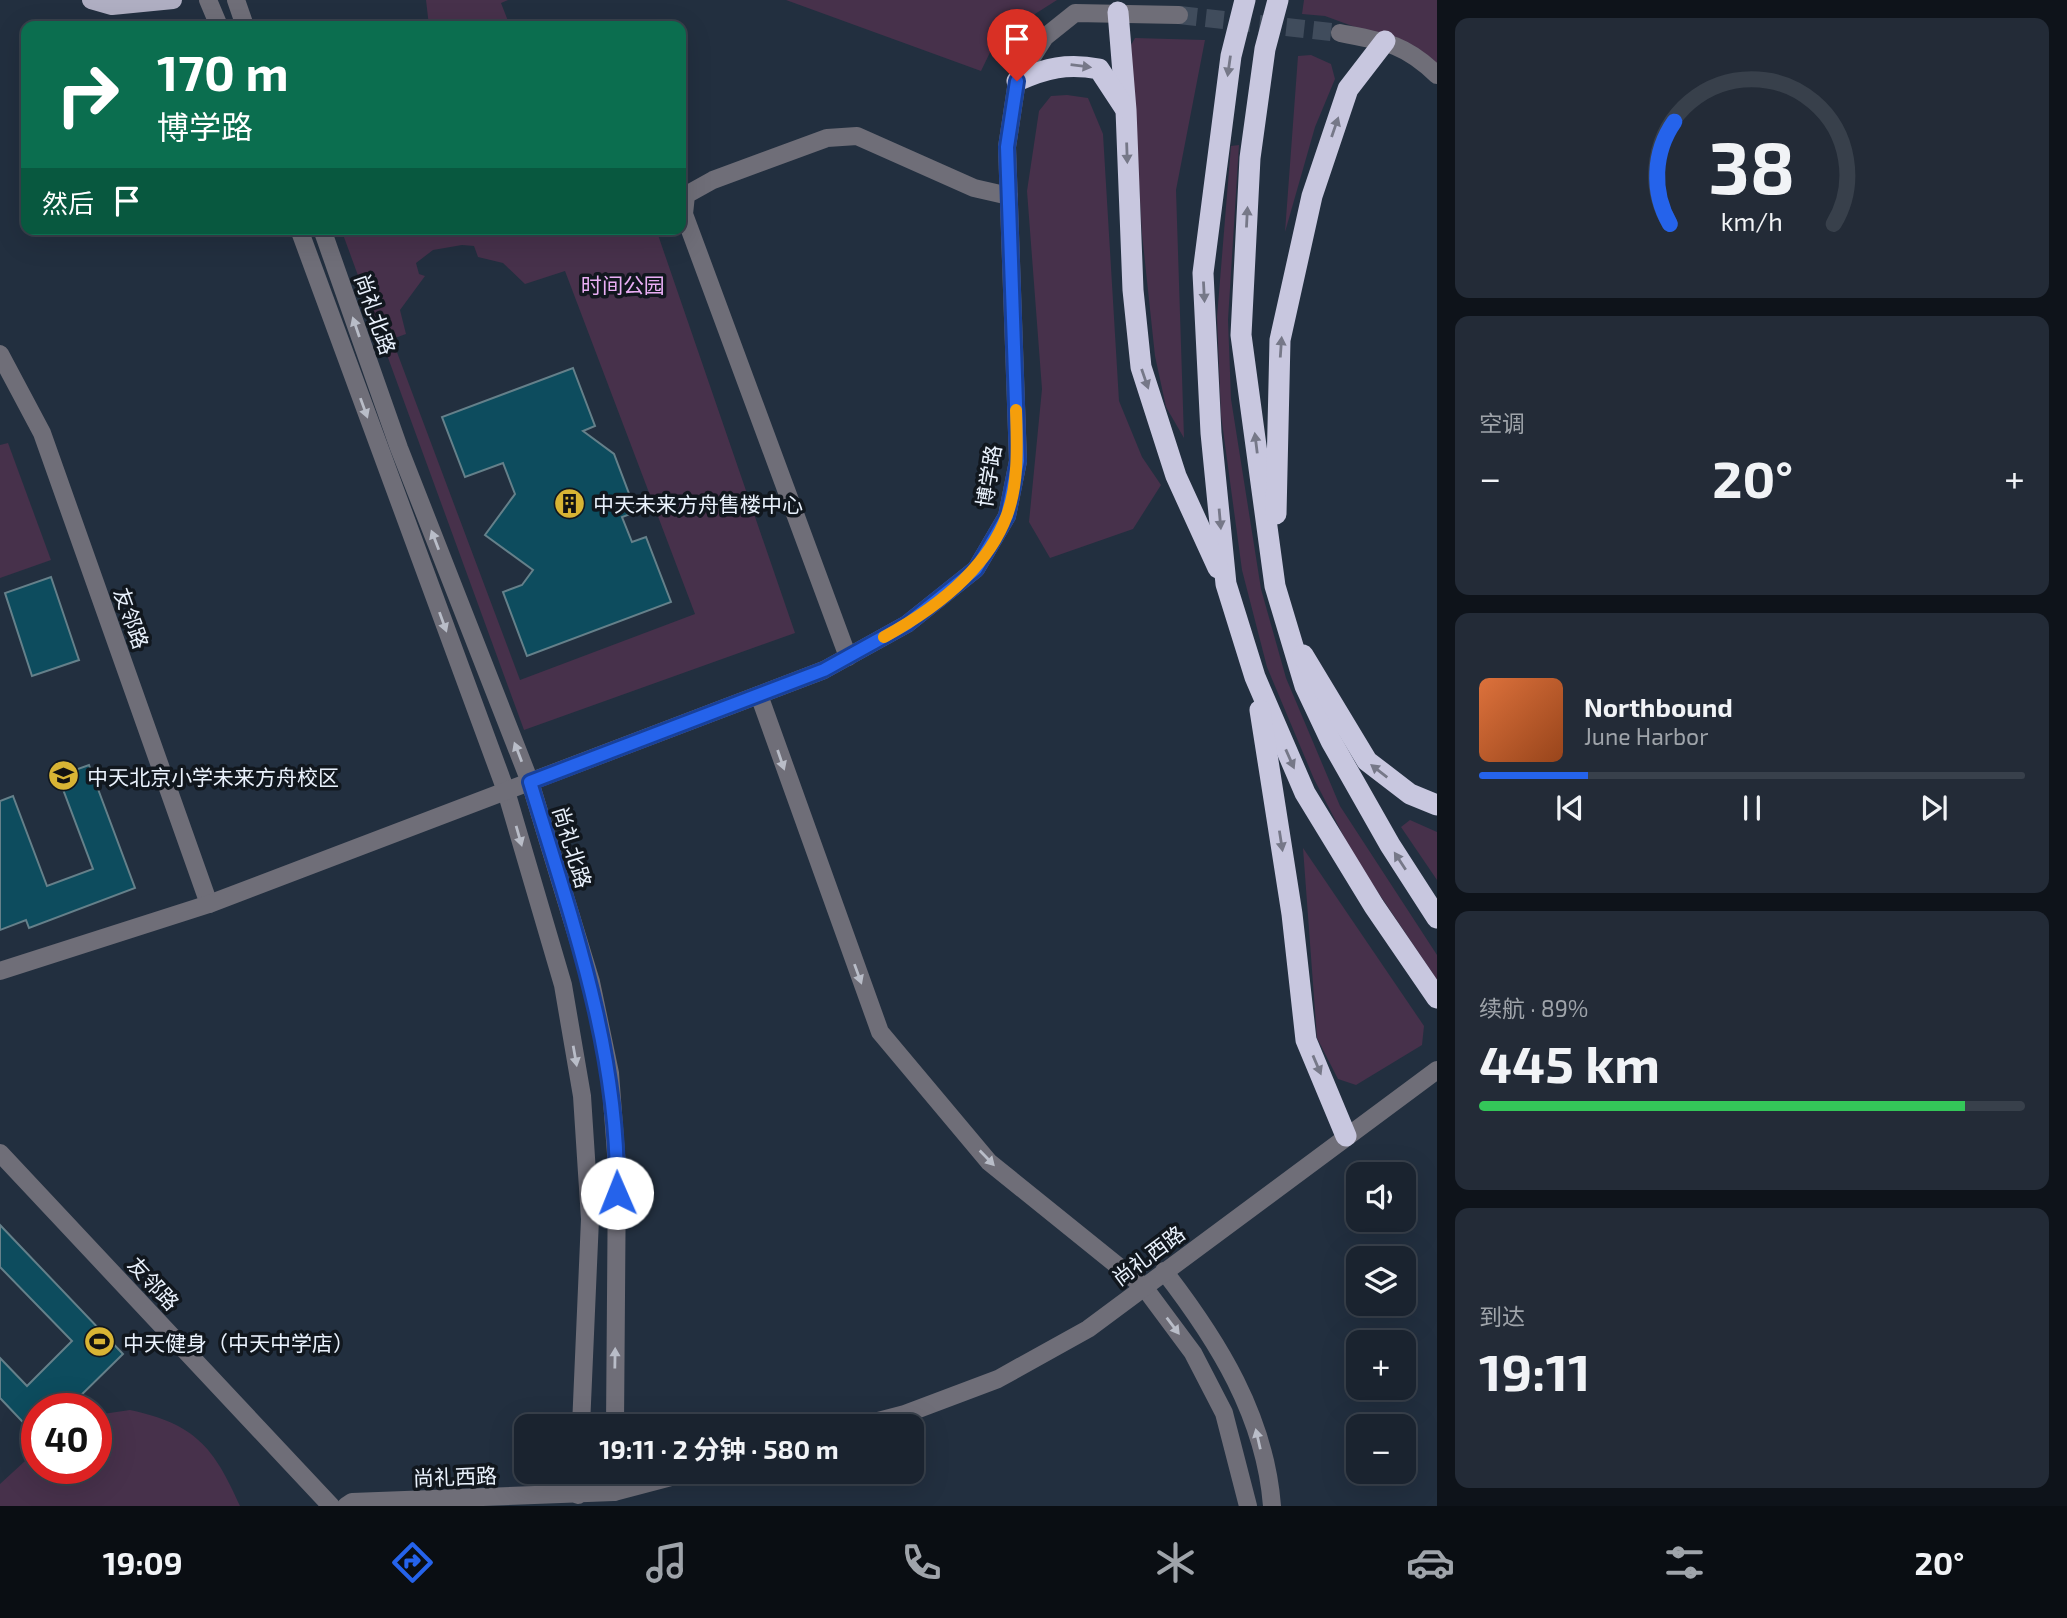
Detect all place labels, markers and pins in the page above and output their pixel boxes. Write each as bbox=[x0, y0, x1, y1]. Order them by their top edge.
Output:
pin bbox=[987, 9, 1047, 81]
building icon: 中天未来方舟售楼中心 bbox=[553, 486, 587, 520]
place label: 中天未来方舟售楼中心 bbox=[593, 491, 803, 516]
school or university icon: 中天北京小学未来方舟校区 bbox=[47, 759, 81, 793]
place label: 中天北京小学未来方舟校区 bbox=[87, 764, 339, 789]
sports icon: 中天健身（中天中学店） bbox=[83, 1325, 117, 1359]
place label: 中天健身（中天中学店） bbox=[123, 1330, 354, 1355]

